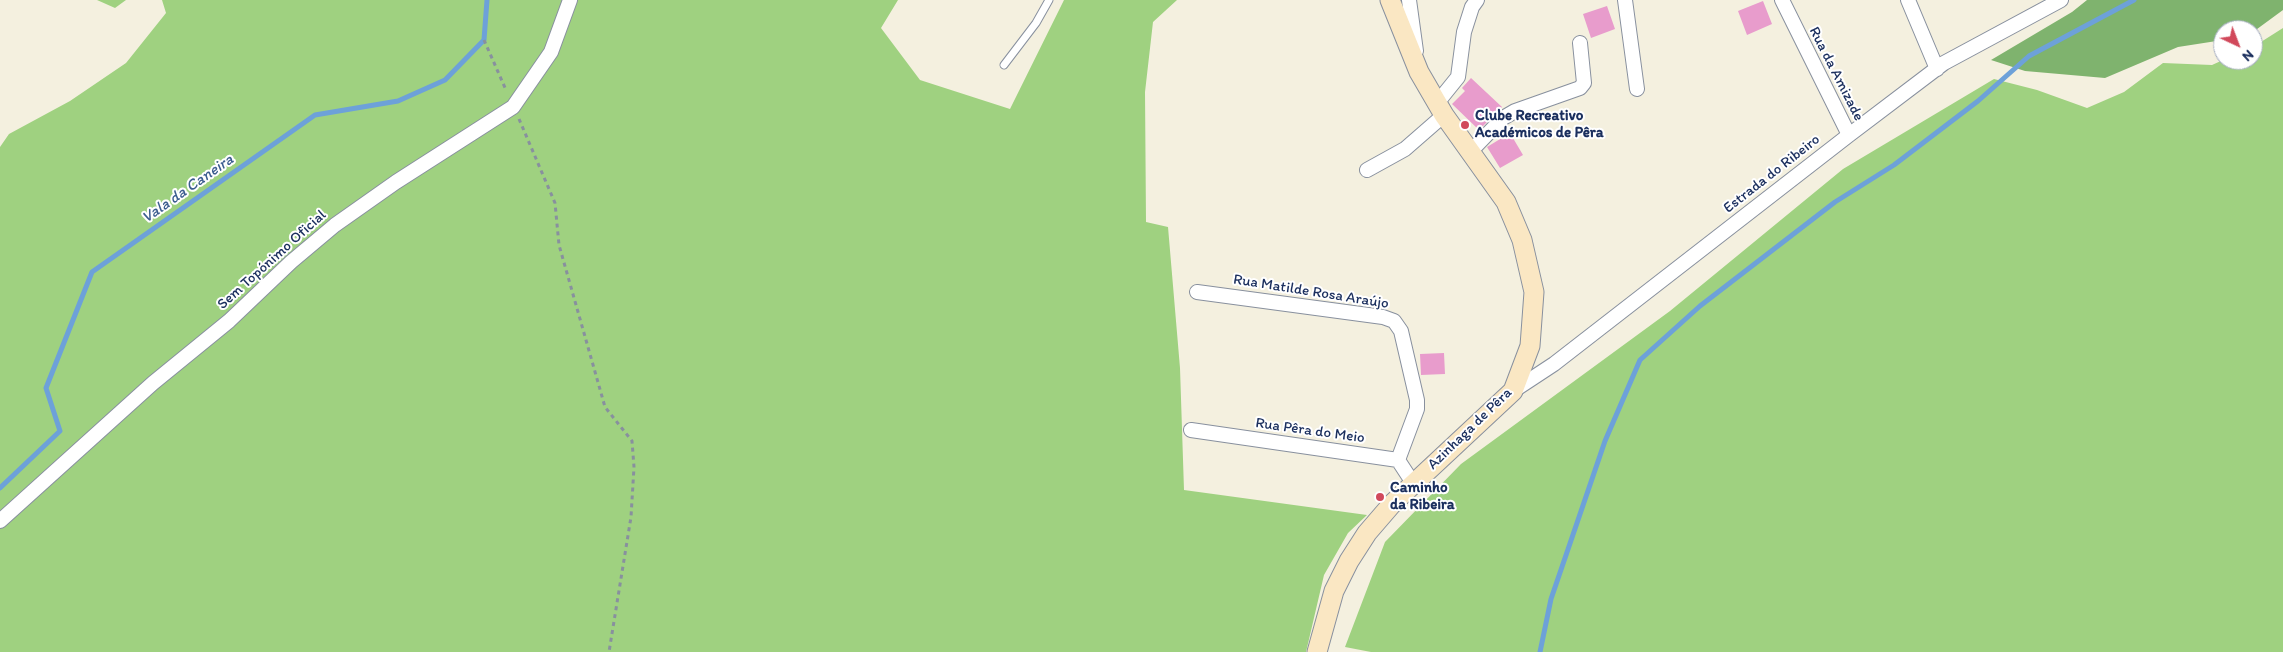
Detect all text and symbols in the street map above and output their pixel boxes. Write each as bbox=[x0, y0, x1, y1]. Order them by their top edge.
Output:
north arrow bbox=[2213, 20, 2263, 70]
street label: Rua da Amizade bbox=[1805, 24, 1867, 124]
text: N bbox=[2239, 46, 2257, 65]
place label: Clube Recreativo Académicos de Pêra bbox=[1475, 107, 1604, 142]
marker: Clube Recreativo Académicos de Pêra bbox=[1459, 119, 1471, 131]
street label: Estrada do Ribeiro bbox=[1720, 131, 1824, 217]
water label: Vala da Caneira bbox=[138, 150, 238, 228]
street label: Sem Topónimo Oficial bbox=[214, 206, 330, 314]
street label: Rua Matilde Rosa Araújo bbox=[1232, 271, 1390, 313]
street label: Azinhaga de Pêra bbox=[1424, 384, 1516, 474]
street label: Rua Pêra do Meio bbox=[1254, 414, 1366, 448]
place label: Caminho da Ribeira bbox=[1390, 479, 1455, 514]
marker: Caminho da Ribeira bbox=[1374, 491, 1386, 503]

